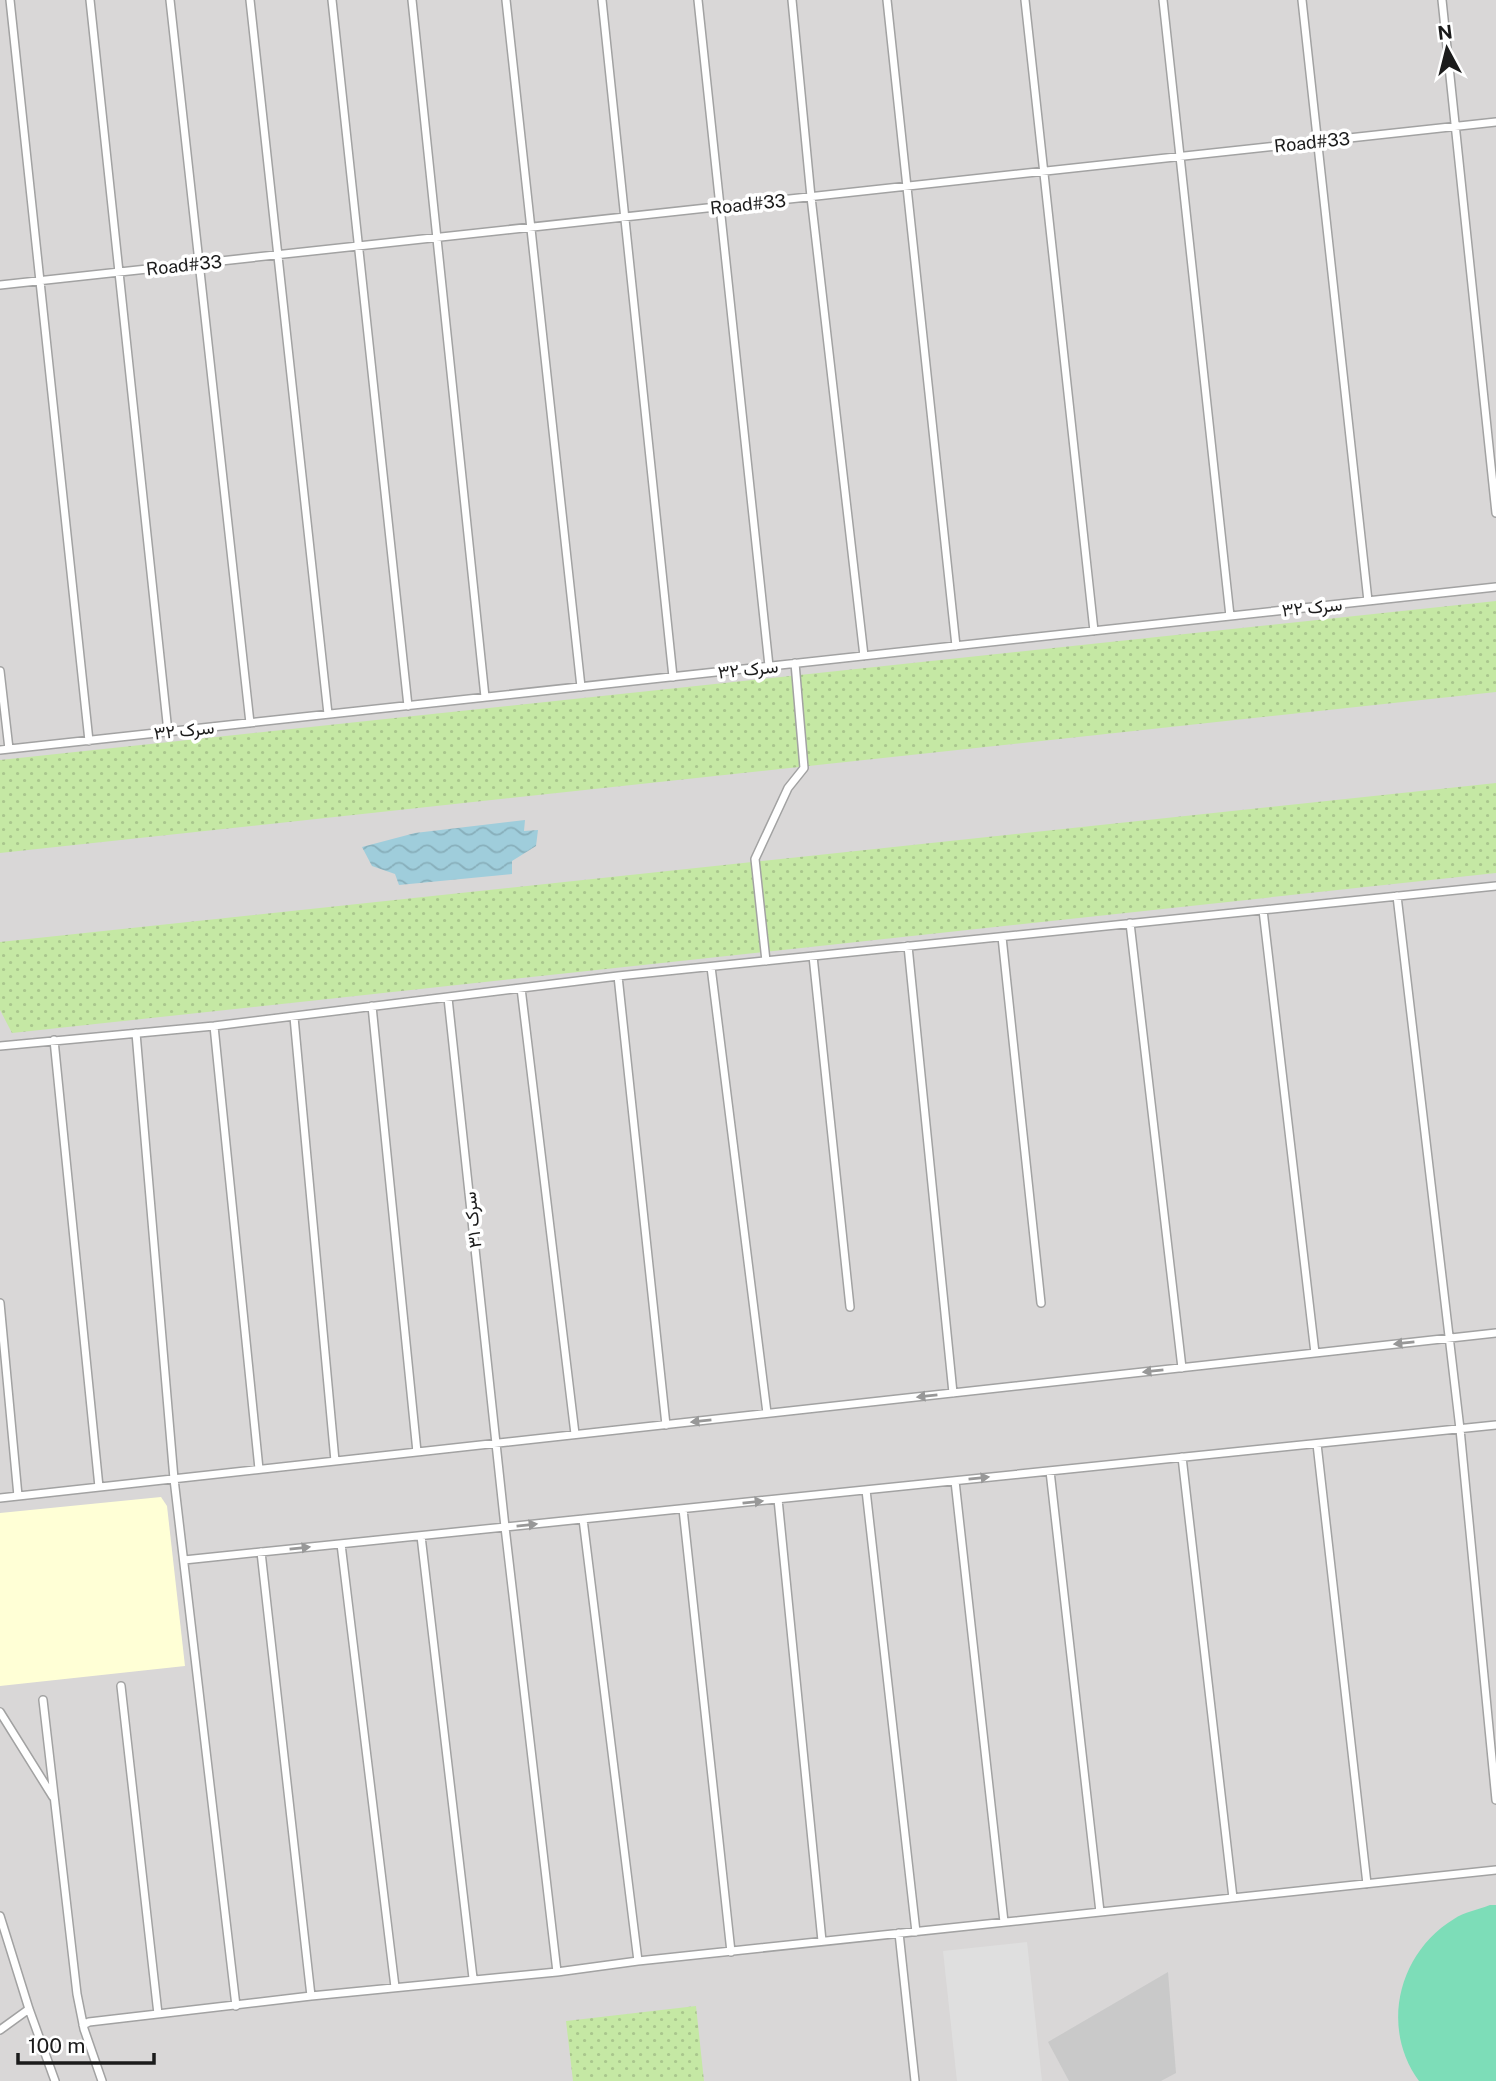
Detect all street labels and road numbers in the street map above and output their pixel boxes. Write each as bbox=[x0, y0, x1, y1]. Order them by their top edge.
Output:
street label: Road#33 bbox=[1273, 128, 1351, 156]
street label: Road#33 bbox=[709, 190, 787, 218]
street label: Road#33 bbox=[145, 251, 223, 279]
street label: سرک ۳۲ bbox=[1281, 593, 1343, 622]
street label: سرک ۳۲ bbox=[717, 655, 779, 684]
street label: سرک ۳۲ bbox=[153, 716, 215, 745]
street label: سرک ۳۱ bbox=[459, 1191, 486, 1249]

